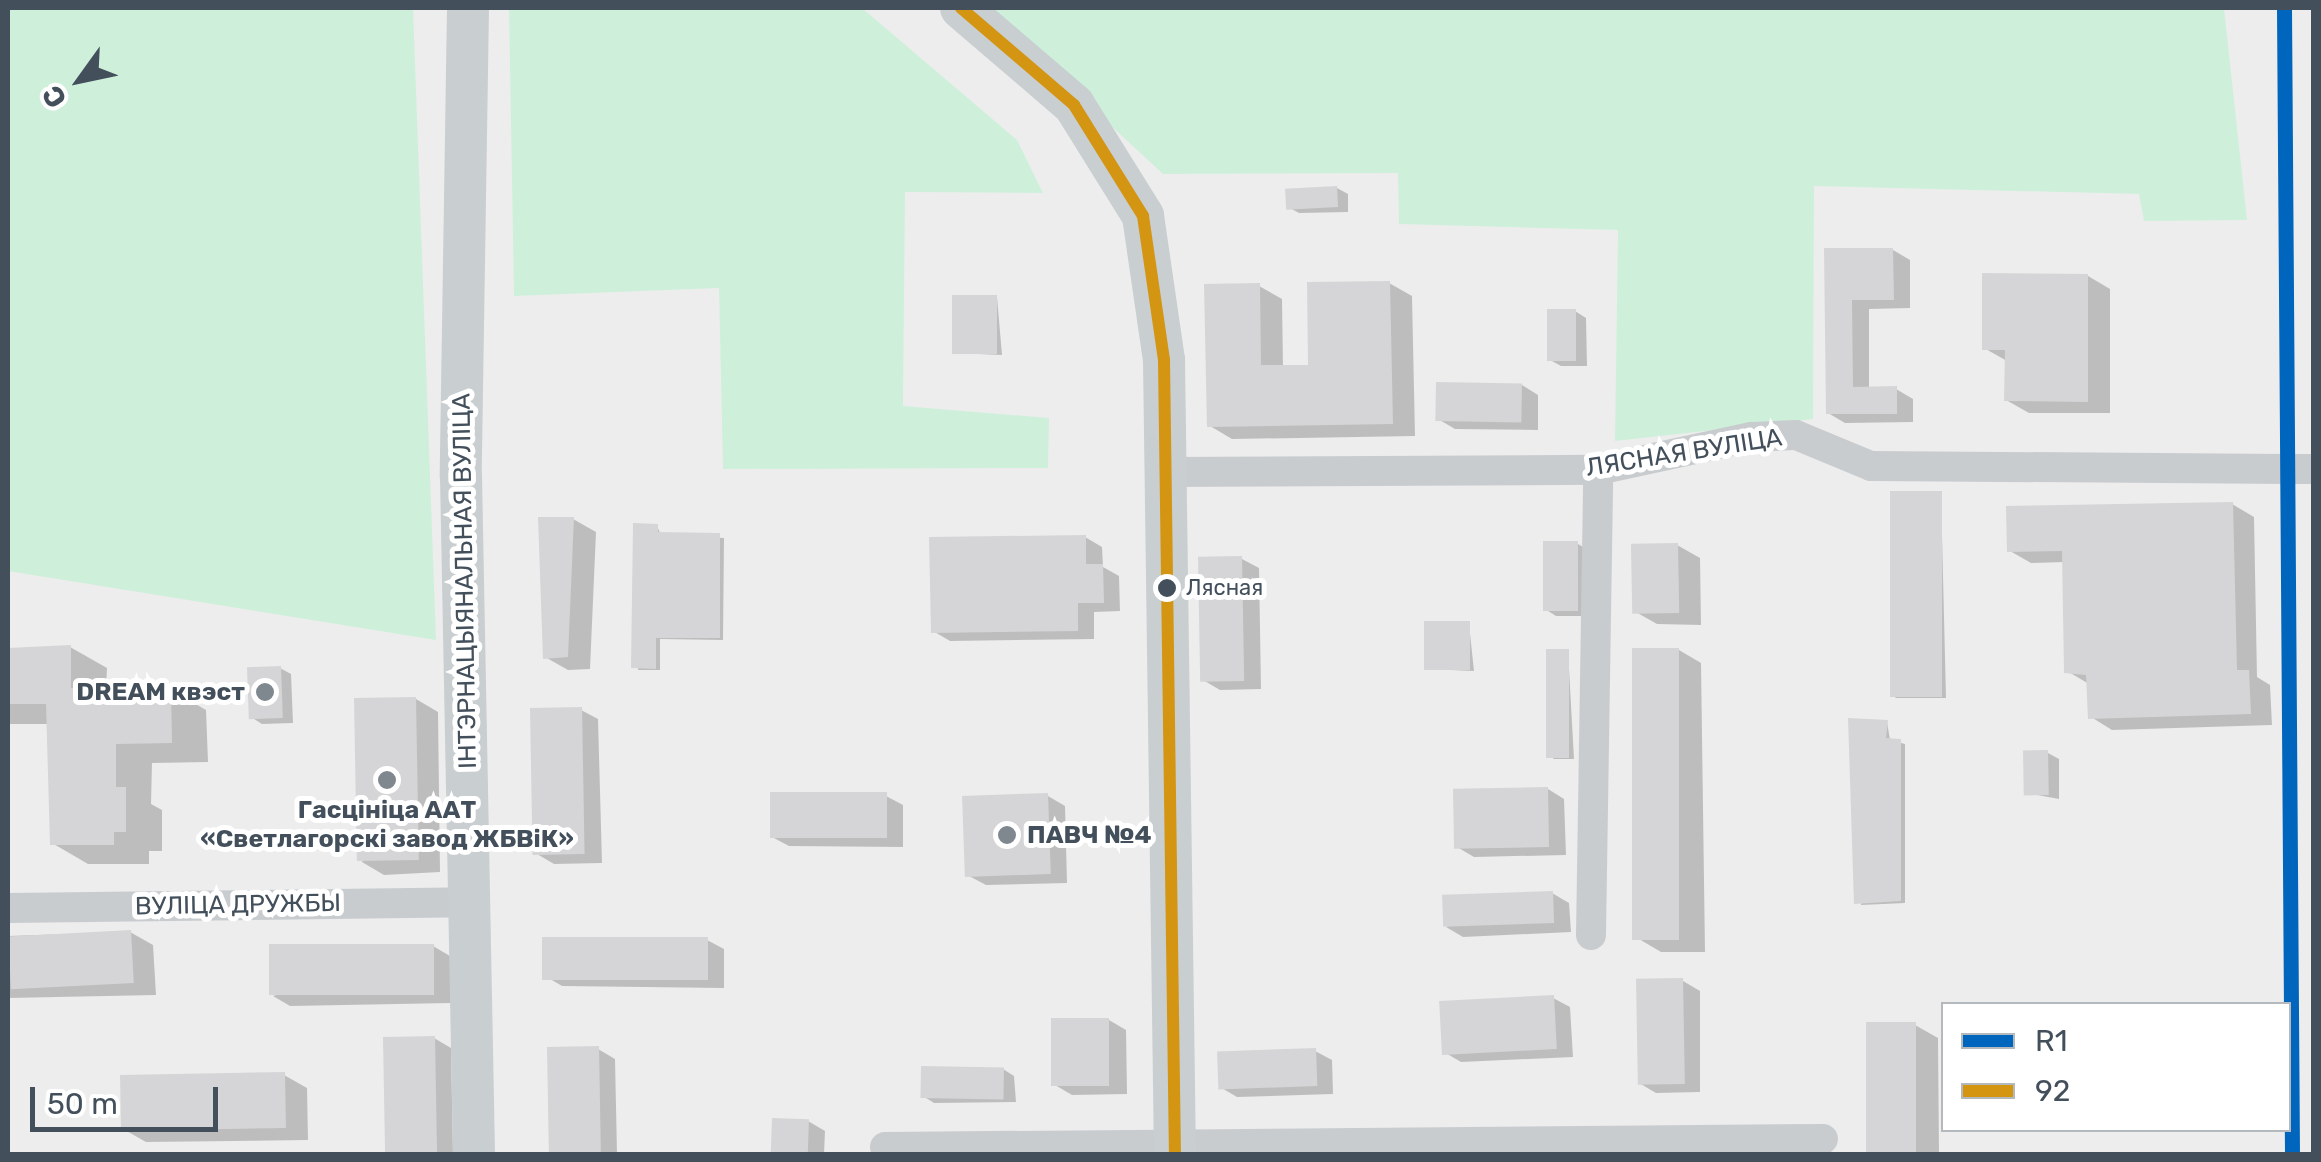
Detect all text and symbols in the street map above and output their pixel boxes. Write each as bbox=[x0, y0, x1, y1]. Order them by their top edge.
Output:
north arrow bbox=[30, 30, 130, 130]
text: С bbox=[35, 79, 74, 114]
street label: ІНТЭРНАЦЫЯНАЛЬНАЯ ВУЛІЦА bbox=[447, 393, 483, 769]
street label: ЛЯСНАЯ ВУЛІЦА bbox=[1584, 423, 1784, 483]
place label: Лясная bbox=[1186, 575, 1263, 601]
marker: Лясная bbox=[1157, 578, 1177, 598]
place label: DREAM квэст bbox=[76, 677, 245, 707]
marker: DREAM квэст bbox=[254, 681, 276, 703]
marker: Гасцініца ААТ «Светлагорскі завод ЖБВіК» bbox=[376, 769, 398, 791]
place label: Гасцініца ААТ «Светлагорскі завод ЖБВіК» bbox=[200, 796, 574, 855]
place label: ПАВЧ №4 bbox=[1027, 820, 1152, 850]
marker: ПАВЧ №4 bbox=[996, 824, 1018, 846]
street label: ВУЛІЦА ДРУЖБЫ bbox=[135, 888, 341, 922]
legend bbox=[1941, 1002, 2291, 1132]
text: R1 bbox=[2035, 1023, 2068, 1059]
scale bar bbox=[35, 1067, 222, 1129]
text: 92 bbox=[2035, 1073, 2070, 1109]
text: 50 m bbox=[47, 1086, 118, 1122]

